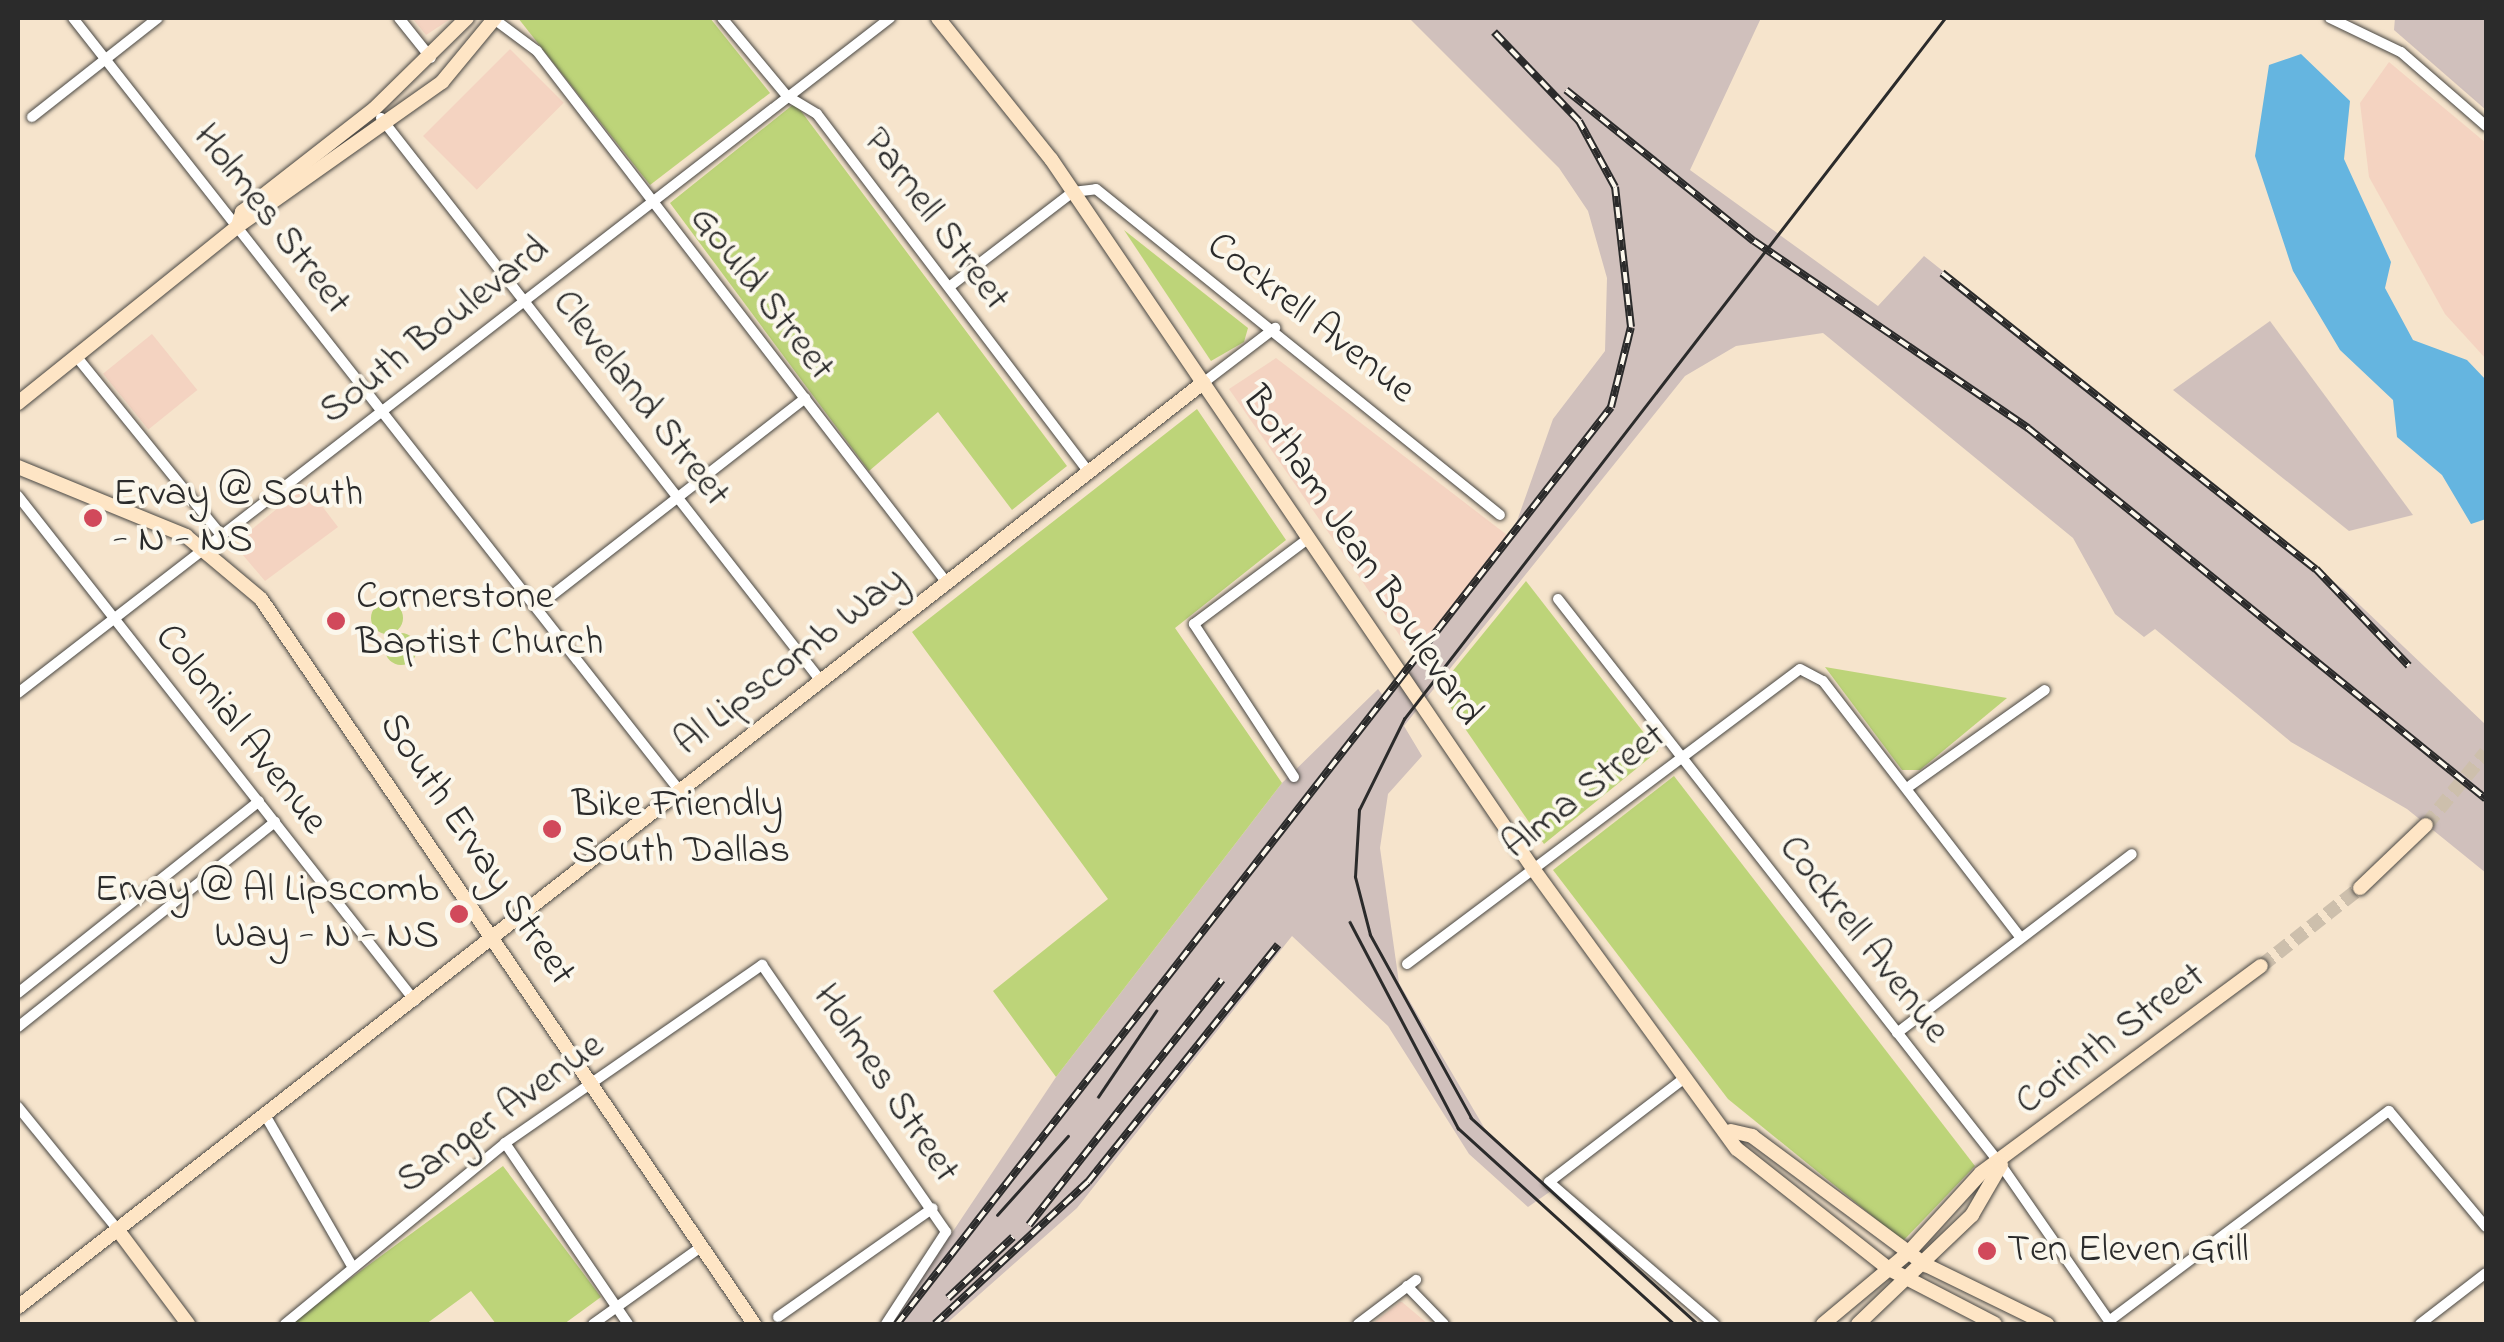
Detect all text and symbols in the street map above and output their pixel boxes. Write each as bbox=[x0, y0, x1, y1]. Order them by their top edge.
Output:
street label: Holmes Street bbox=[181, 115, 361, 325]
street label: Parnell Street bbox=[851, 119, 1019, 321]
street label: Gould Street bbox=[678, 197, 844, 391]
street label: Cockrell Avenue bbox=[1196, 223, 1424, 415]
street label: South Boulevard bbox=[310, 226, 560, 436]
street label: Cleveland Street bbox=[540, 281, 740, 517]
street label: Botham Jean Boulevard bbox=[1230, 378, 1492, 736]
place label: Ervay @ South - N - NS bbox=[113, 471, 363, 565]
marker: Ervay @ South - N - NS bbox=[82, 507, 104, 529]
street label: Al Lipscomb Way bbox=[665, 557, 917, 767]
place label: Cornerstone Baptist Church bbox=[356, 574, 604, 668]
marker: Cornerstone Baptist Church bbox=[325, 610, 347, 632]
street label: Colonial Avenue bbox=[143, 615, 337, 845]
street label: South Ervay Street bbox=[367, 705, 585, 995]
street label: Alma Street bbox=[1493, 713, 1677, 871]
place label: Bike Friendly South Dallas bbox=[572, 782, 790, 876]
marker: Bike Friendly South Dallas bbox=[541, 818, 563, 840]
street label: Cockrell Avenue bbox=[1767, 826, 1959, 1054]
place label: Ervay @ Al Lipscomb Way - N - NS bbox=[94, 867, 439, 961]
marker: Ervay @ Al Lipscomb Way - N - NS bbox=[448, 903, 470, 925]
street label: Corinth Street bbox=[2007, 953, 2215, 1127]
street label: Holmes Street bbox=[801, 975, 969, 1193]
street label: Sanger Avenue bbox=[388, 1023, 614, 1205]
place label: Ten Eleven Grill bbox=[2007, 1227, 2249, 1275]
marker: Ten Eleven Grill bbox=[1976, 1240, 1998, 1262]

